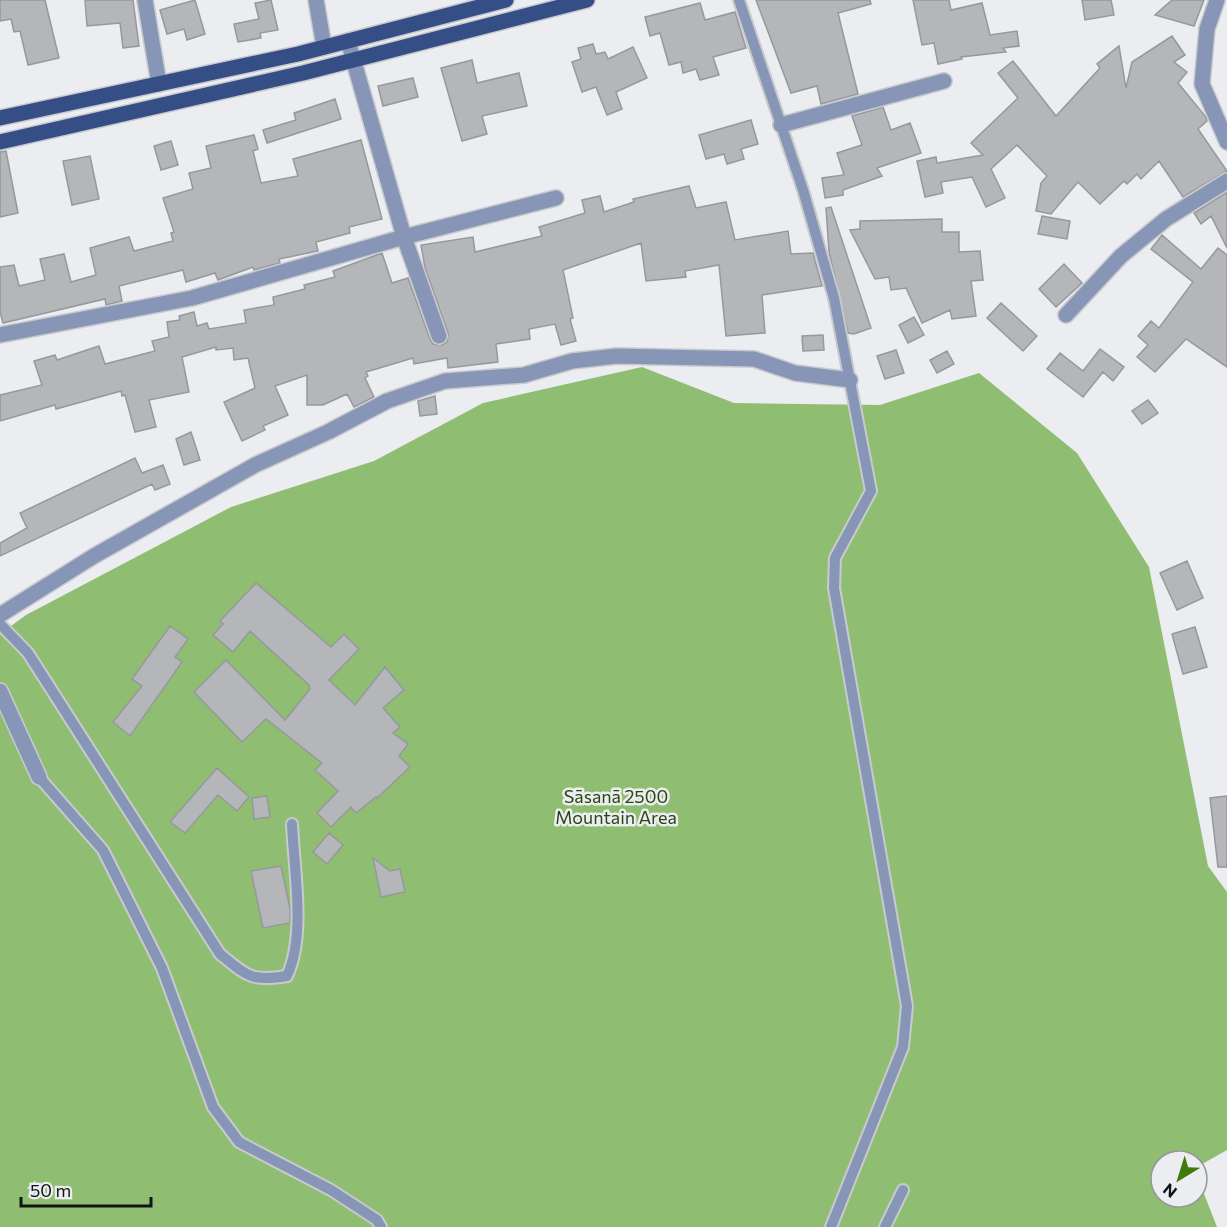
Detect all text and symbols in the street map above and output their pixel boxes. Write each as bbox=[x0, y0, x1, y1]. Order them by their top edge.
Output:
park label: Sāsanā 2500 Mountain Area bbox=[555, 785, 677, 828]
north arrow bbox=[1149, 1149, 1209, 1209]
scale bar bbox=[21, 1170, 152, 1208]
text: 50 m bbox=[30, 1179, 71, 1201]
text: N bbox=[1159, 1180, 1180, 1202]

